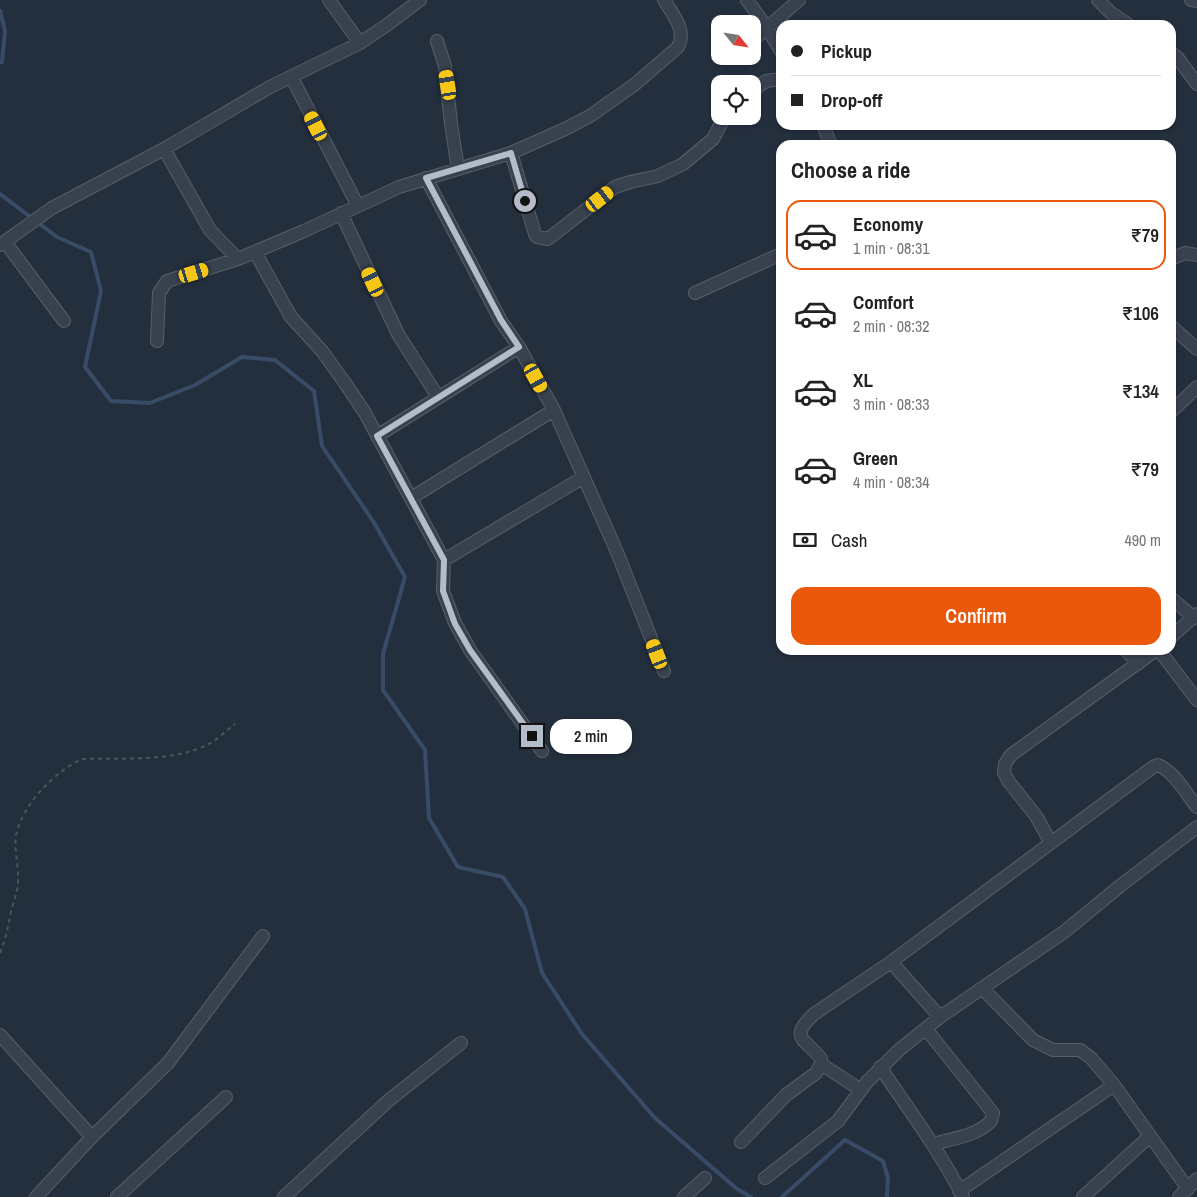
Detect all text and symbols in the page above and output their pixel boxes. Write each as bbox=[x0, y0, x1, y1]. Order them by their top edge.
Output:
north arrow bbox=[711, 15, 761, 65]
map controls bbox=[711, 15, 761, 125]
text: Pickup bbox=[821, 38, 872, 64]
car bbox=[438, 69, 457, 101]
button: locate bbox=[711, 75, 761, 125]
text: Drop-off bbox=[821, 87, 882, 113]
car bbox=[302, 109, 329, 143]
text: Choose a ride bbox=[791, 155, 910, 185]
car bbox=[583, 184, 616, 214]
route start bbox=[514, 190, 536, 212]
text: Economy bbox=[853, 211, 923, 237]
icon: car bbox=[793, 213, 838, 258]
text: ₹79 bbox=[1131, 222, 1159, 248]
text: 1 min · 08:31 bbox=[853, 237, 930, 259]
car bbox=[177, 261, 210, 285]
car bbox=[359, 265, 386, 299]
text: Comfort bbox=[853, 289, 914, 315]
icon: car bbox=[793, 291, 838, 336]
text: ₹106 bbox=[1122, 300, 1159, 326]
text: 2 min · 08:32 bbox=[853, 315, 930, 337]
car bbox=[522, 361, 549, 395]
text: XL bbox=[853, 367, 873, 393]
icon: car bbox=[793, 369, 838, 414]
text: ₹134 bbox=[1122, 378, 1159, 404]
text: 3 min · 08:33 bbox=[853, 393, 930, 415]
text: Green bbox=[853, 445, 898, 471]
icon: car bbox=[793, 447, 838, 492]
text: ₹79 bbox=[1131, 456, 1159, 482]
text: 4 min · 08:34 bbox=[853, 471, 930, 493]
icon: cash bbox=[791, 526, 819, 554]
text: Cash bbox=[831, 527, 867, 553]
text: 490 m bbox=[1125, 529, 1161, 551]
button: Confirm bbox=[791, 587, 1161, 645]
car bbox=[644, 637, 669, 671]
callout: 2 min bbox=[550, 718, 632, 754]
route end bbox=[521, 725, 543, 747]
text: 2 min bbox=[574, 725, 608, 747]

